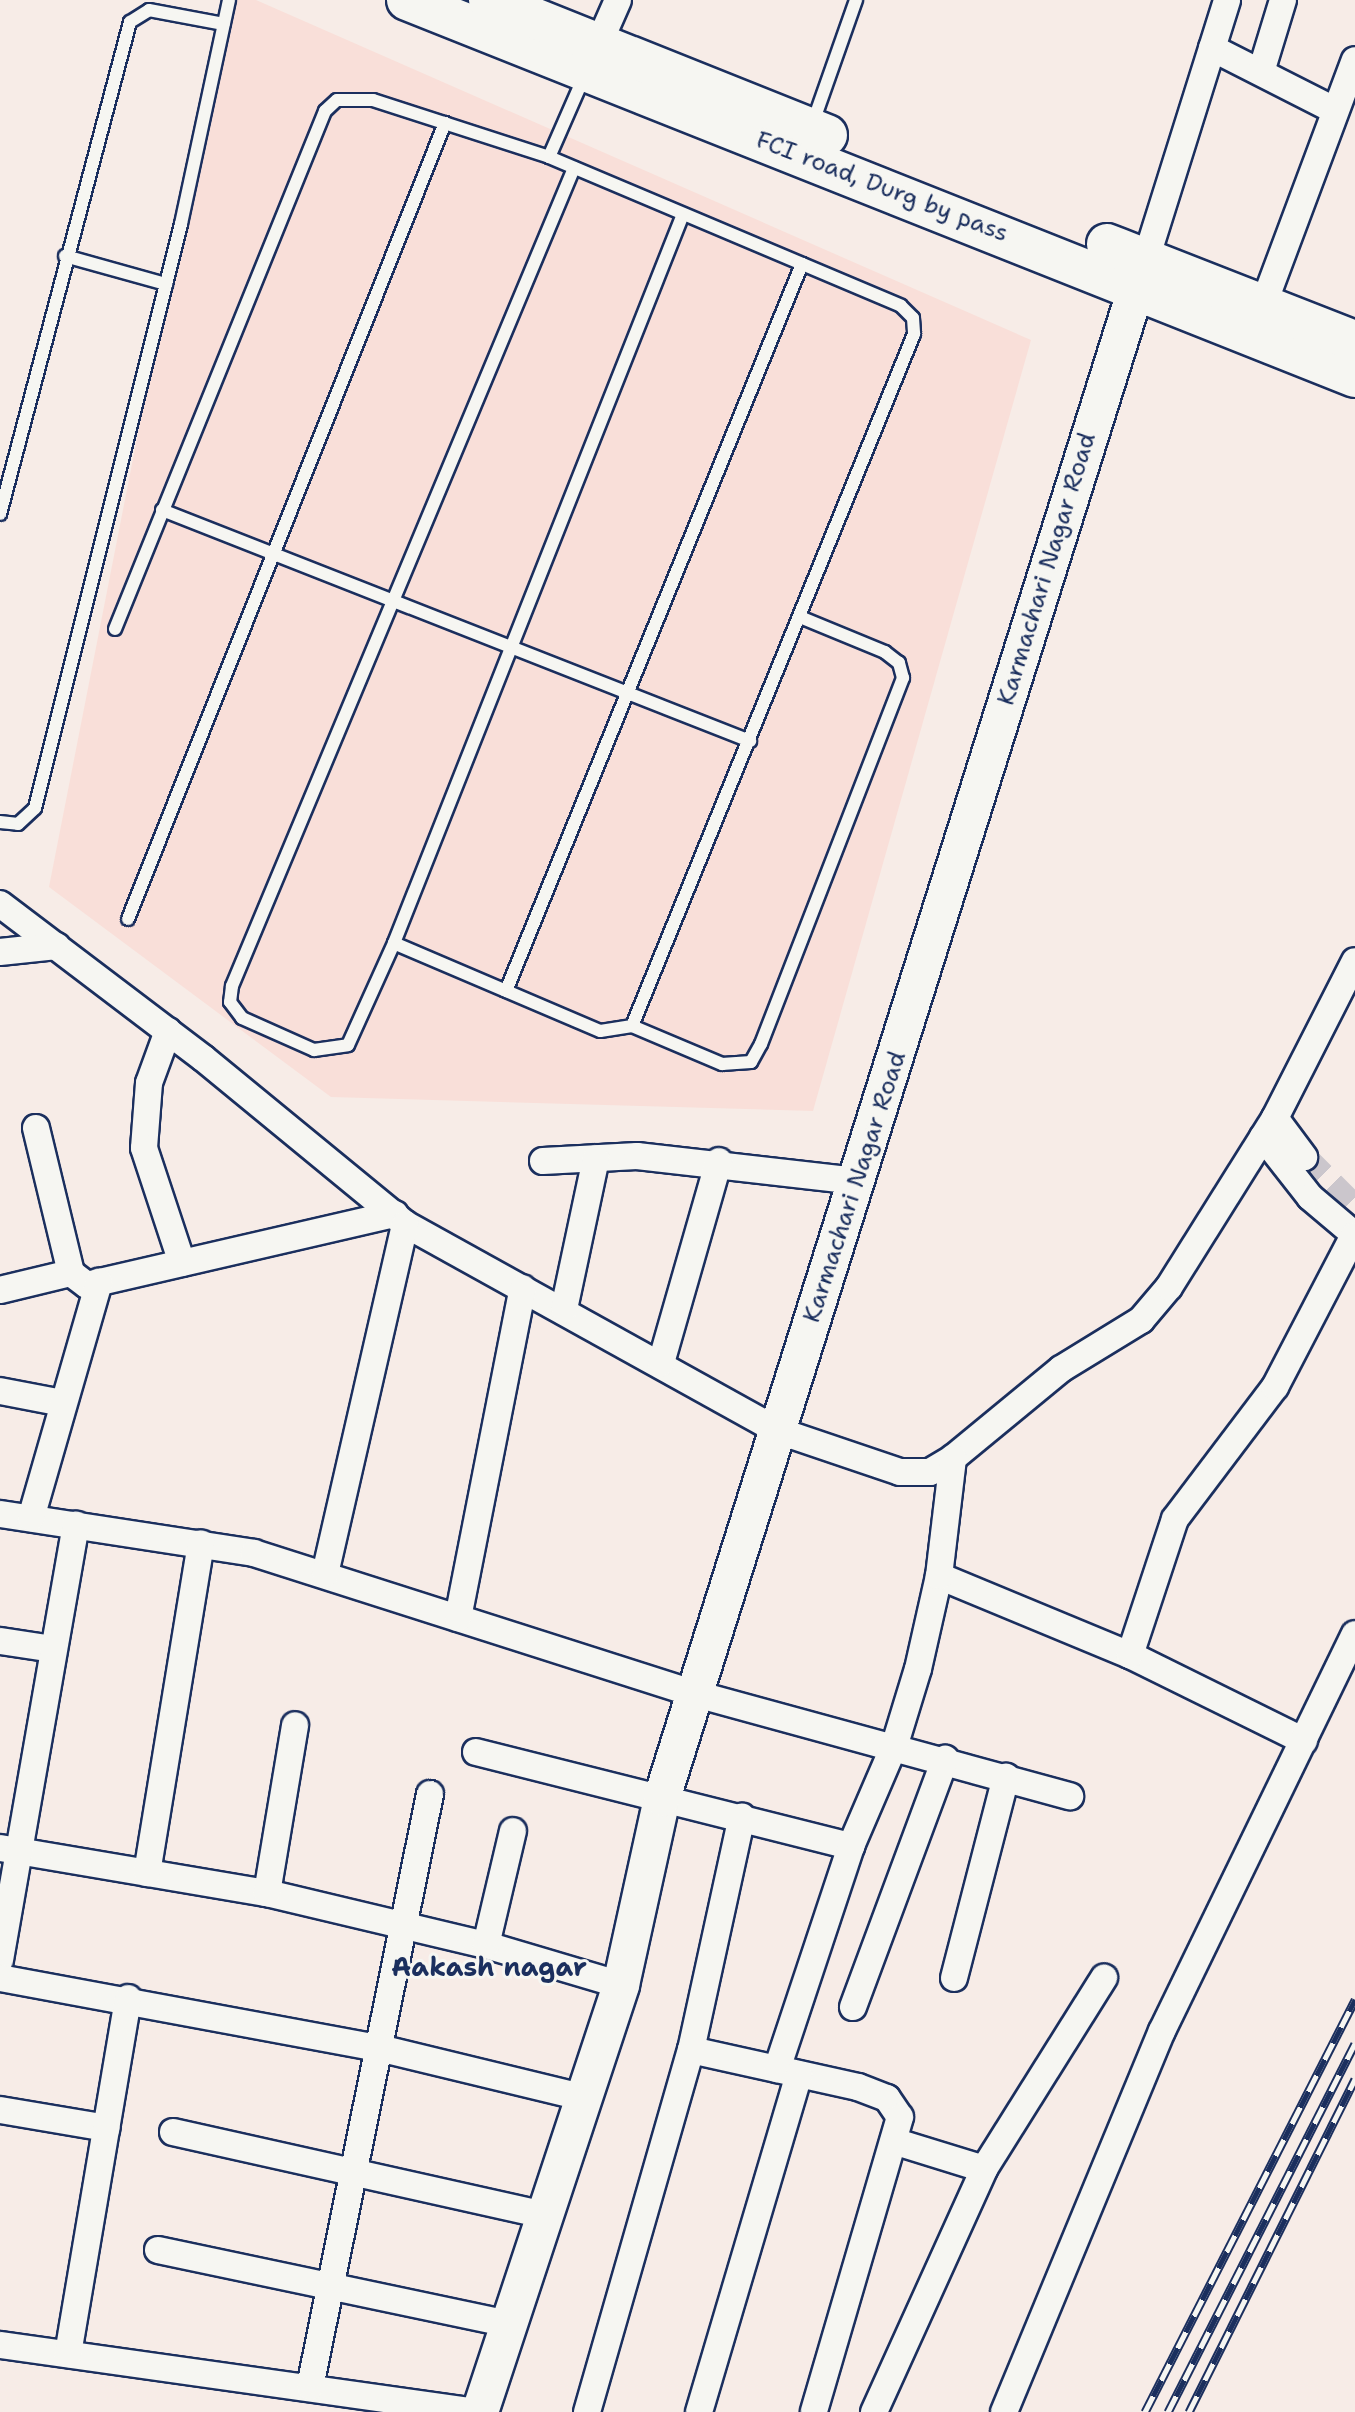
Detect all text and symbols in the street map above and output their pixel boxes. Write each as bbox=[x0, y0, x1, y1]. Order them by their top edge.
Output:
street label: FCI road, Durg by pass bbox=[752, 126, 1012, 248]
street label: Karmachari Nagar Road bbox=[992, 429, 1102, 709]
street label: Karmachari Nagar Road bbox=[797, 1048, 913, 1326]
district label: Aakash nagar bbox=[391, 1951, 587, 1983]

